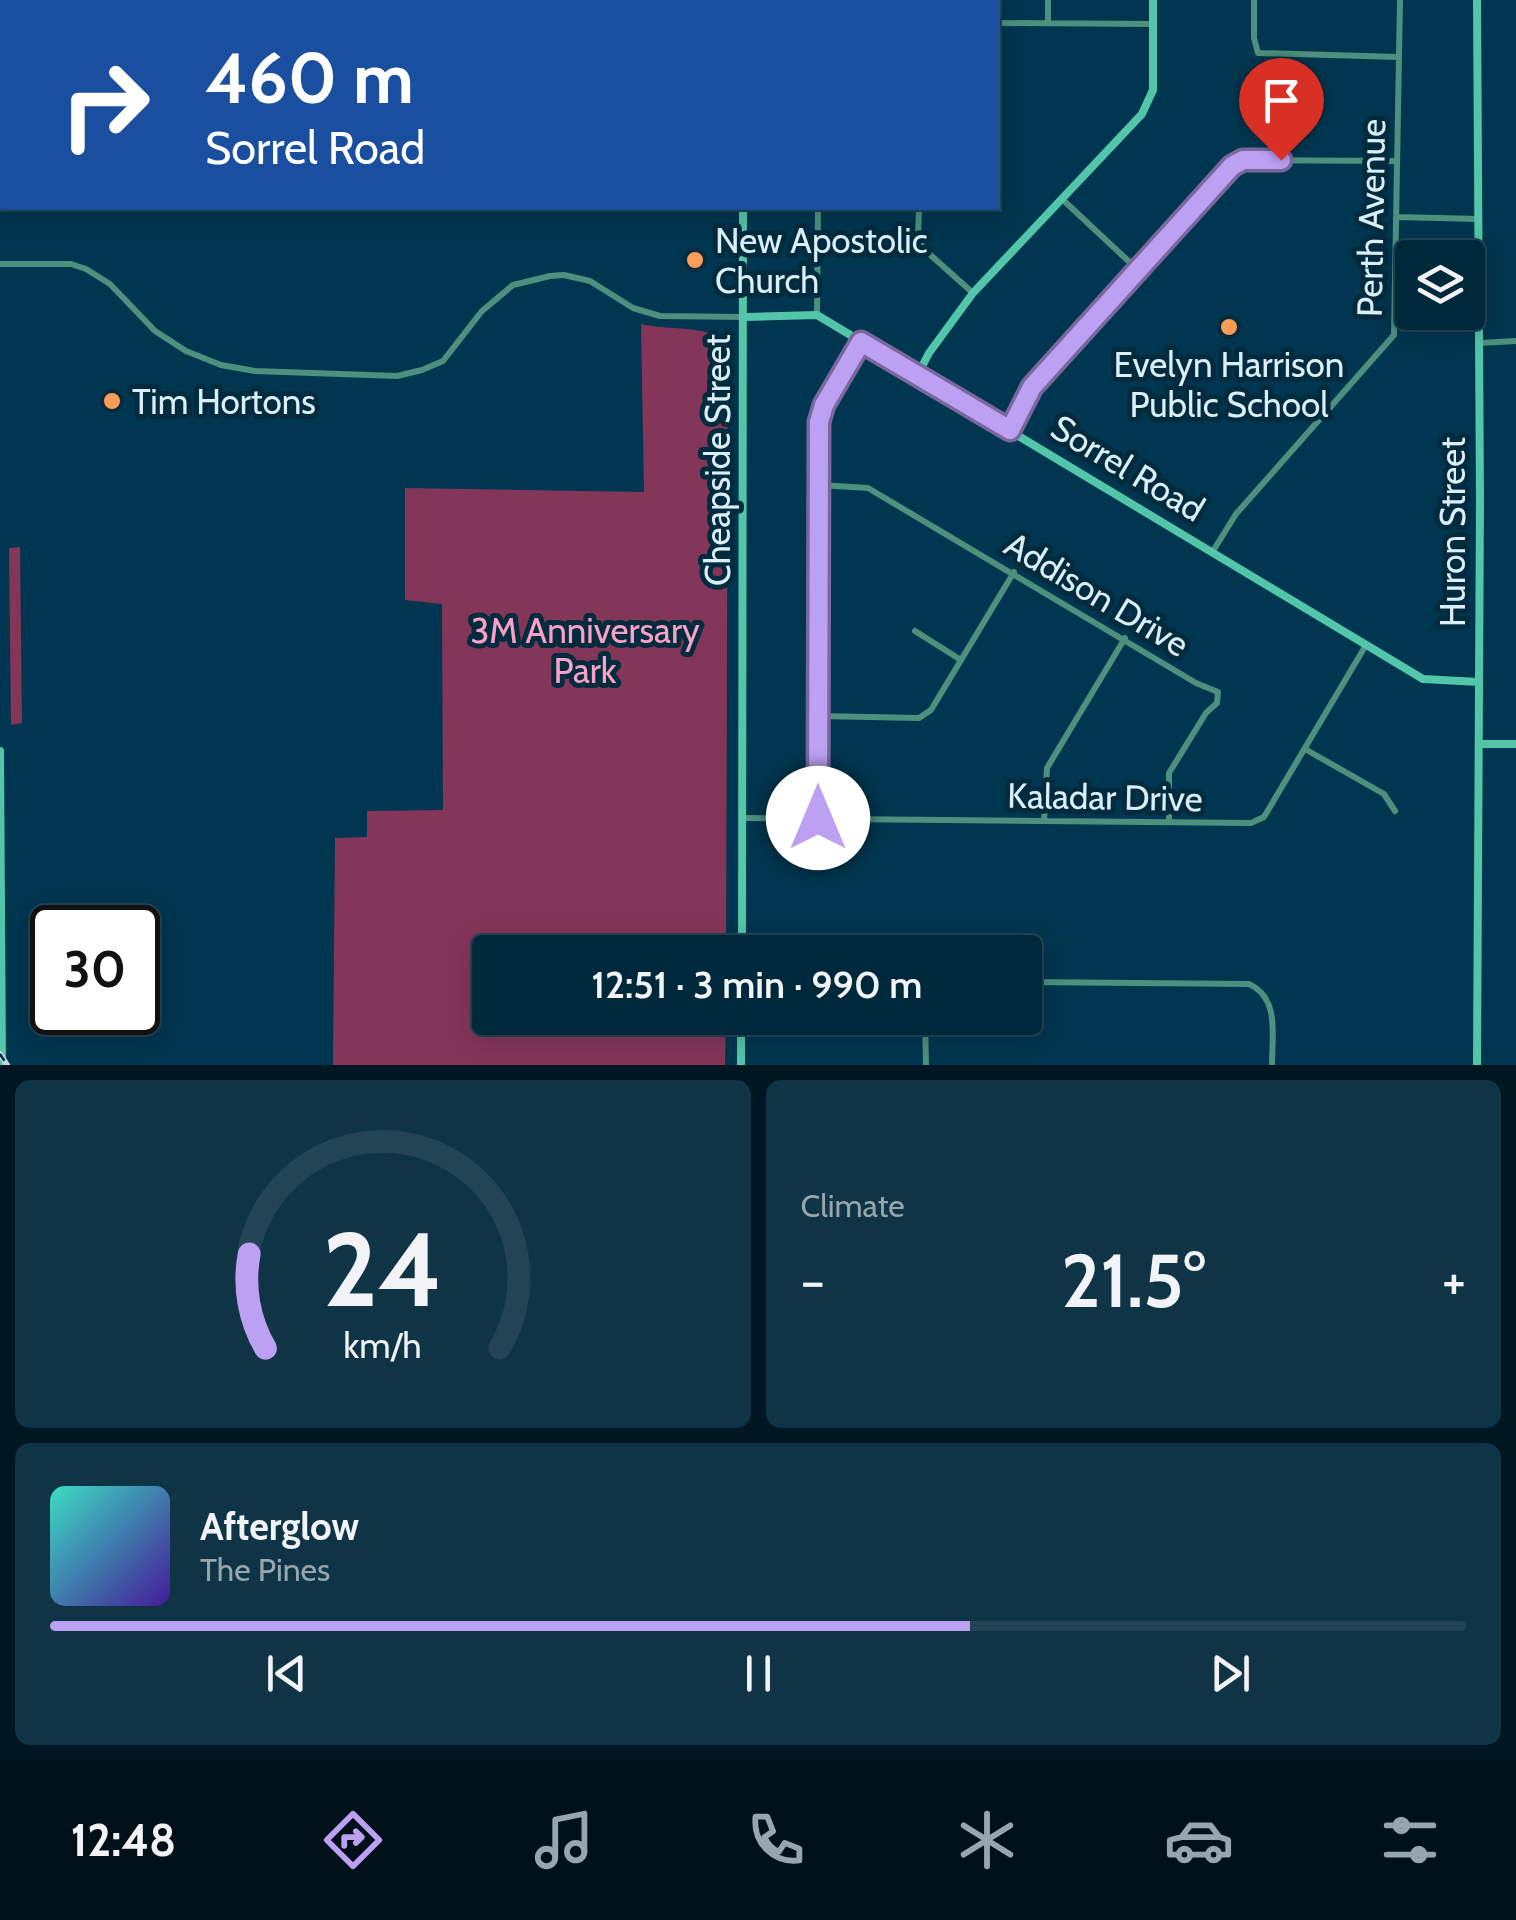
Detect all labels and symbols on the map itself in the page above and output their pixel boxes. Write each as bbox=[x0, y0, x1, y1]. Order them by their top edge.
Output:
pin bbox=[1239, 58, 1324, 161]
street label: Perth Avenue bbox=[1348, 119, 1394, 317]
place label: New Apostolic Church bbox=[715, 219, 928, 302]
marker: New Apostolic Church bbox=[684, 249, 706, 271]
marker: Evelyn Harrison Public School bbox=[1218, 316, 1240, 338]
street label: Cheapside Street bbox=[696, 334, 739, 586]
place label: Evelyn Harrison Public School bbox=[1114, 343, 1344, 426]
place label: Tim Hortons bbox=[132, 380, 316, 423]
marker: Tim Hortons bbox=[101, 390, 123, 412]
street label: Sorrel Road bbox=[1043, 405, 1213, 531]
street label: Huron Street bbox=[1431, 437, 1474, 627]
street label: Addison Drive bbox=[997, 522, 1197, 666]
park label: 3M Anniversary Park bbox=[470, 609, 700, 692]
position arrow bbox=[766, 766, 870, 870]
street label: Kaladar Drive bbox=[1007, 774, 1203, 820]
speed limit sign: 30 bbox=[30, 905, 160, 1035]

